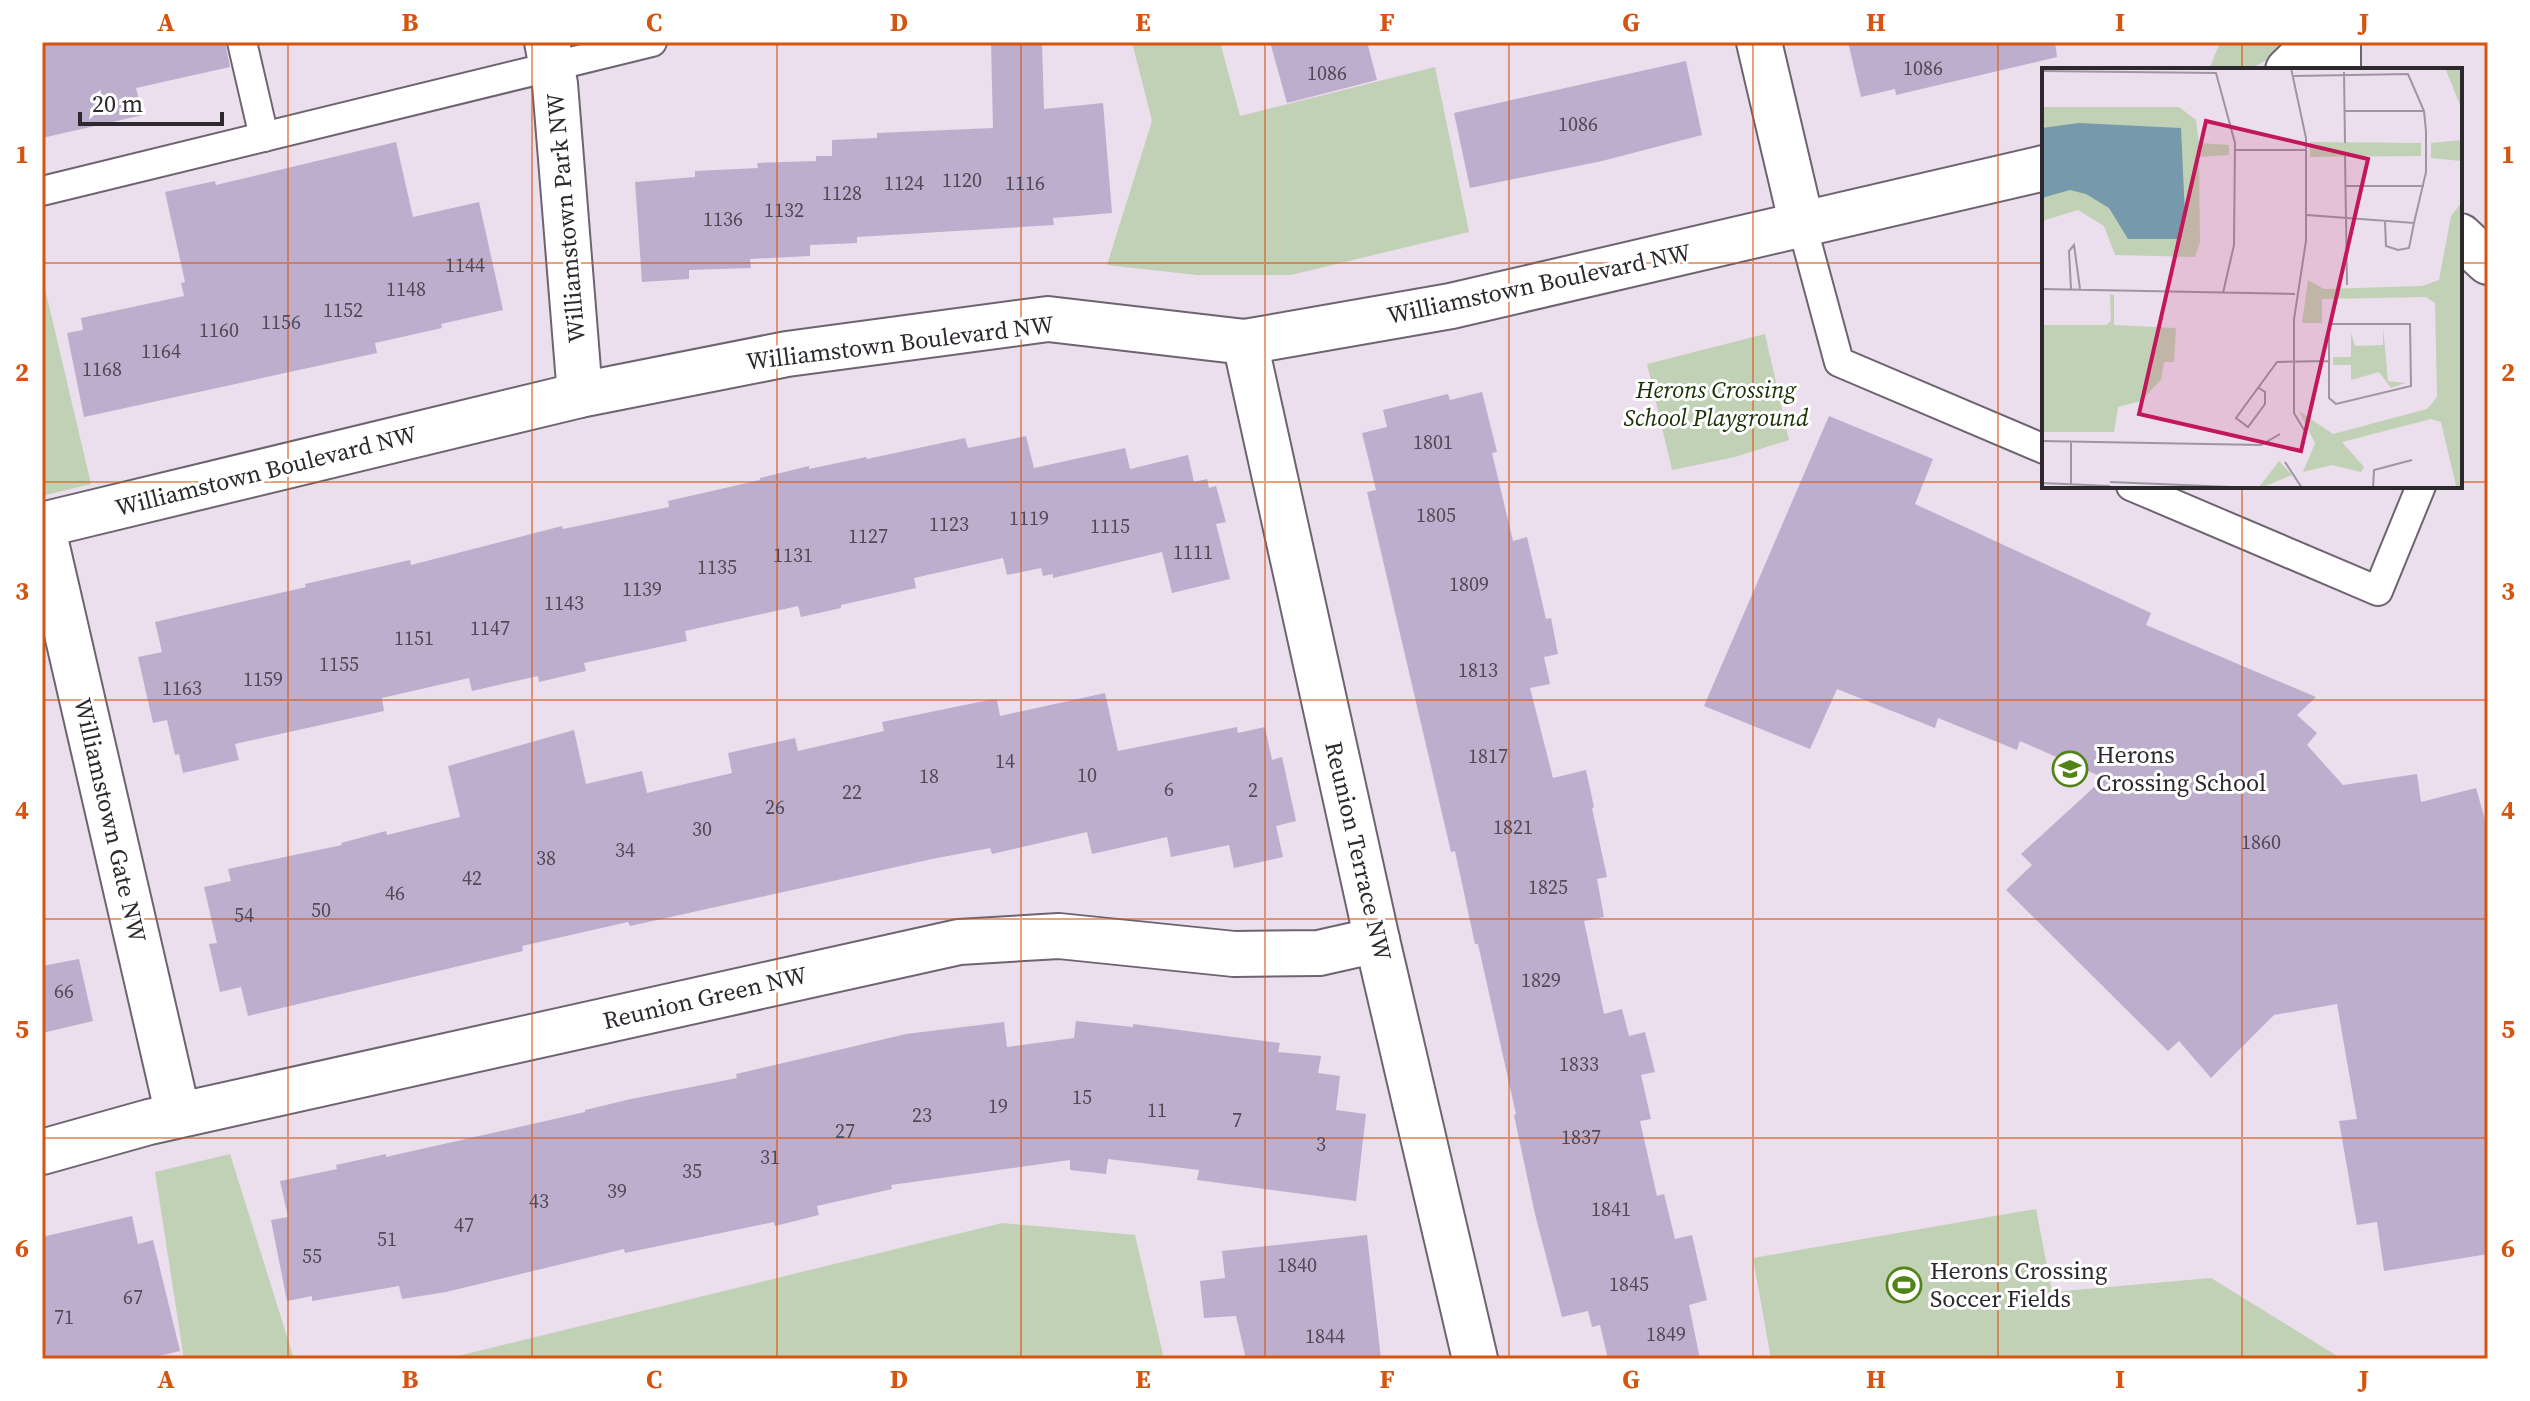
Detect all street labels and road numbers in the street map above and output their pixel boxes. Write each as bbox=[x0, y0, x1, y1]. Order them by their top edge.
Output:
street label: Williamstown Park NW bbox=[538, 92, 593, 344]
street label: Williamstown Boulevard NW bbox=[1384, 235, 1694, 332]
street label: Williamstown Boulevard NW bbox=[744, 307, 1056, 378]
street label: Williamstown Boulevard NW bbox=[112, 417, 420, 524]
street label: Williamstown Gate NW bbox=[66, 695, 155, 945]
street label: Reunion Terrace NW bbox=[1317, 738, 1400, 964]
street label: Reunion Green NW bbox=[600, 958, 810, 1037]

